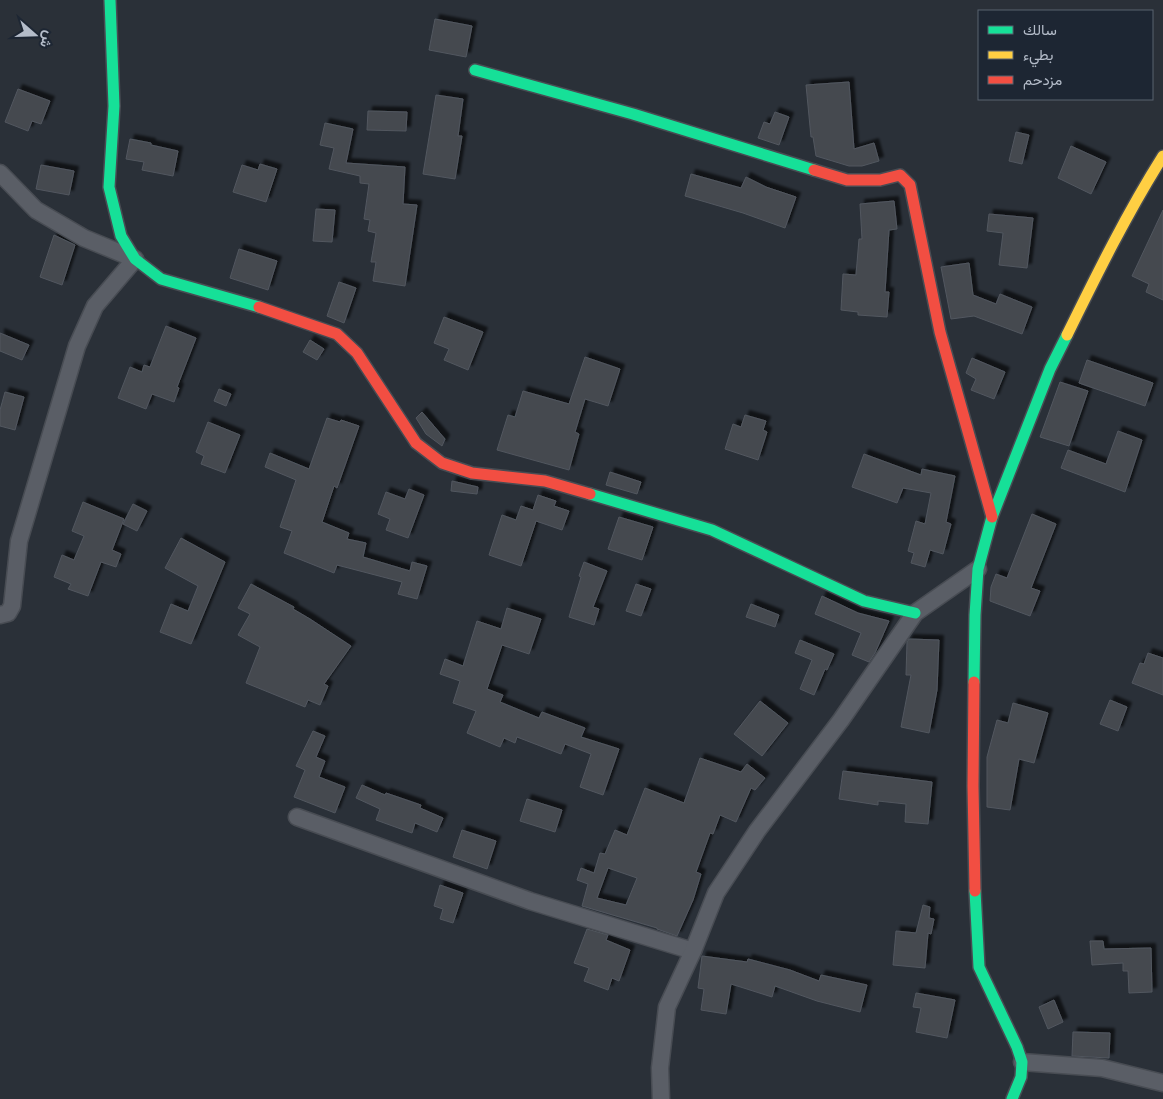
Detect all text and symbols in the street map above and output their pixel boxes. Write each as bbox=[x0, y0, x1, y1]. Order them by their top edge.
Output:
north arrow bbox=[10, 10, 60, 60]
legend bbox=[978, 10, 1153, 100]
text: سالك bbox=[1023, 20, 1057, 41]
text: ش bbox=[34, 28, 59, 51]
text: بطيء bbox=[1023, 45, 1053, 68]
text: مزدحم bbox=[1023, 70, 1062, 91]

